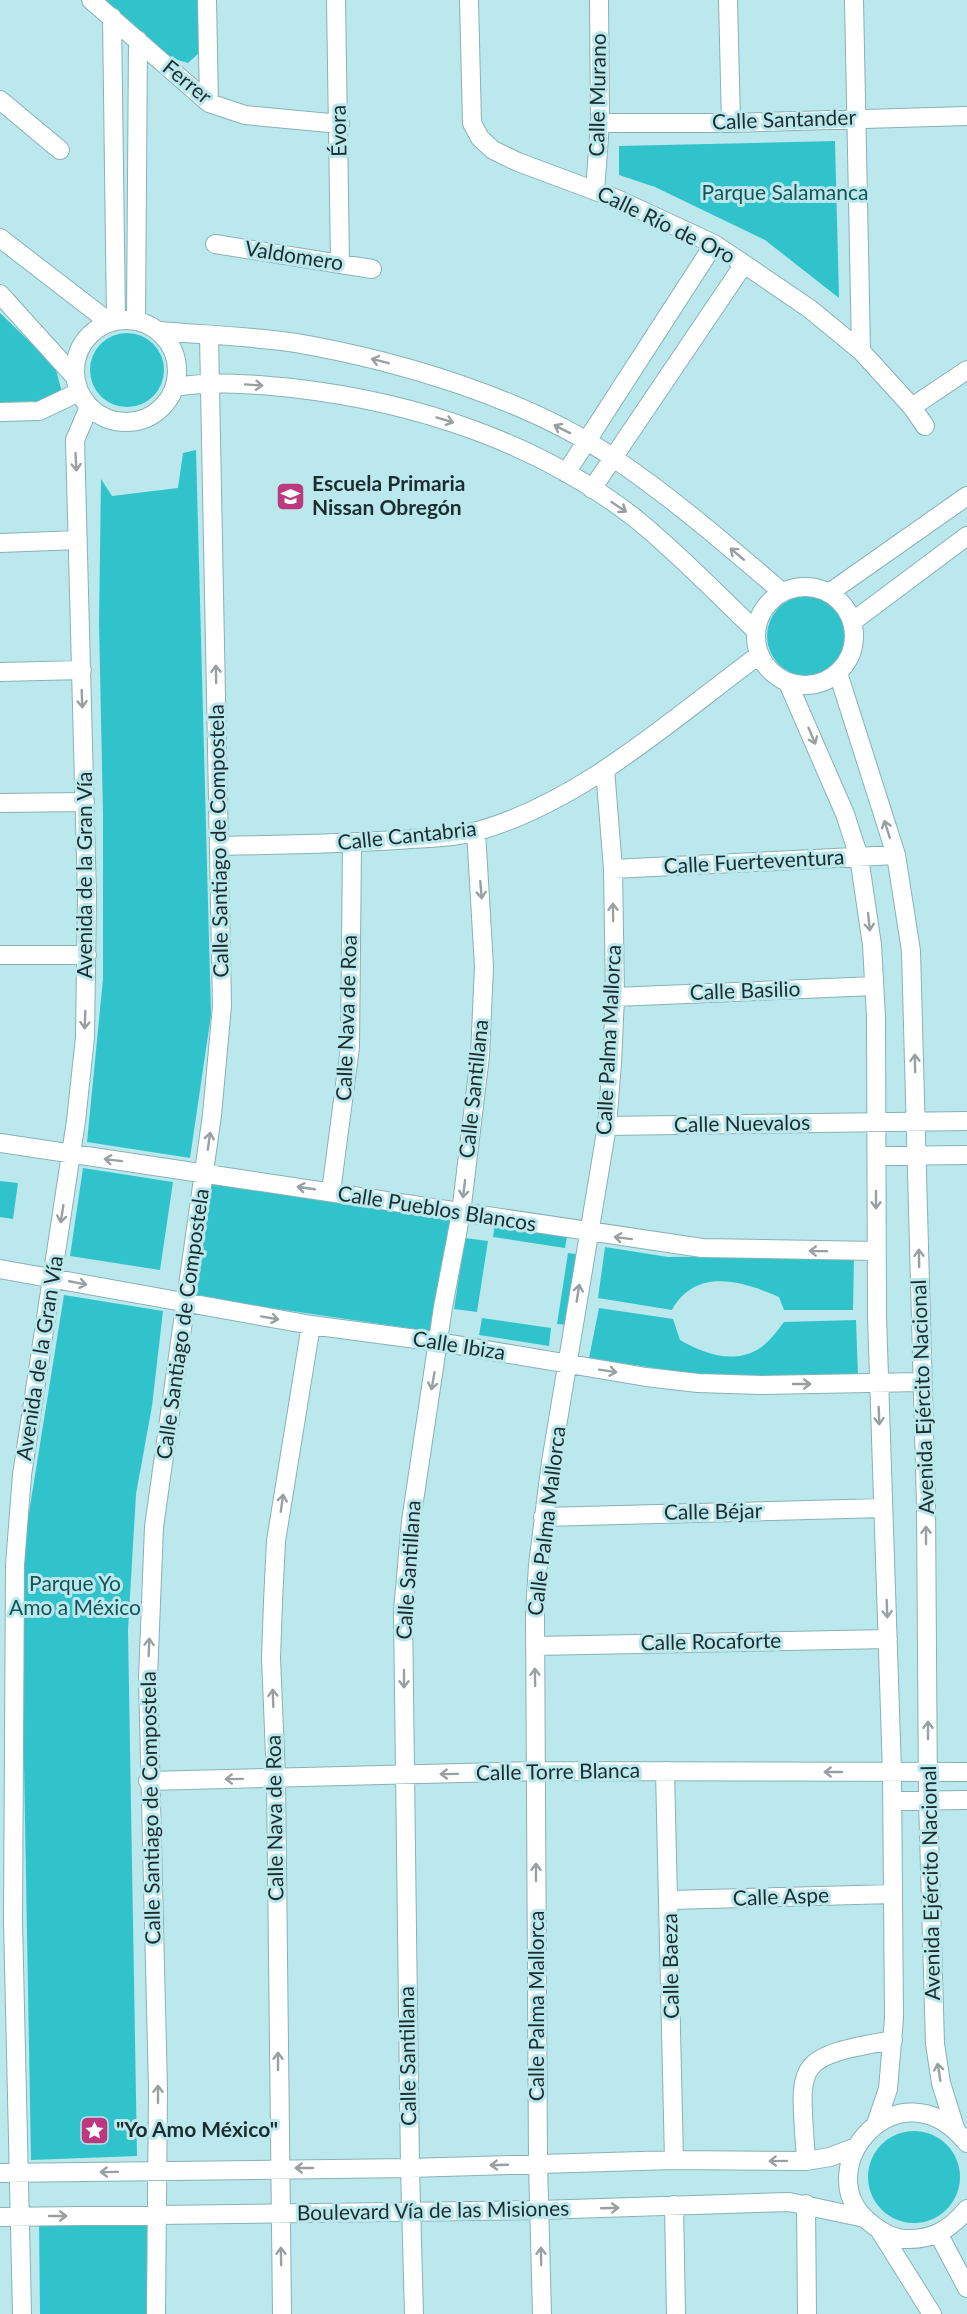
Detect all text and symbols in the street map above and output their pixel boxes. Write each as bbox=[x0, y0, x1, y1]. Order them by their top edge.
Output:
street label: Calle Murano bbox=[583, 33, 610, 157]
street label: Ferrer bbox=[158, 54, 218, 108]
street label: Calle Santander bbox=[711, 103, 857, 134]
street label: Évora bbox=[325, 105, 350, 157]
park label: Parque Salamanca bbox=[702, 179, 868, 204]
street label: Calle Río de Oro bbox=[594, 180, 740, 268]
street label: Valdomero bbox=[243, 234, 345, 275]
one-way arrow bbox=[371, 355, 390, 367]
one-way arrow bbox=[244, 379, 264, 390]
one-way arrow bbox=[435, 415, 454, 426]
one-way arrow bbox=[553, 423, 571, 435]
one-way arrow bbox=[71, 452, 82, 472]
place label: Escuela Primaria Nissan Obregón bbox=[312, 470, 465, 519]
school or university icon: Escuela Primaria Nissan Obregón bbox=[275, 480, 307, 512]
one-way arrow bbox=[610, 501, 627, 514]
one-way arrow bbox=[729, 548, 745, 561]
one-way arrow bbox=[210, 665, 222, 685]
one-way arrow bbox=[77, 689, 88, 709]
street label: Calle Santiago de Compostela bbox=[203, 704, 232, 978]
one-way arrow bbox=[807, 727, 818, 745]
street label: Avenida de la Gran Vía bbox=[71, 772, 96, 978]
street label: Calle Cantabria bbox=[336, 815, 478, 854]
one-way arrow bbox=[881, 819, 892, 838]
street label: Calle Fuerteventura bbox=[663, 843, 845, 878]
one-way arrow bbox=[476, 879, 487, 899]
one-way arrow bbox=[608, 902, 619, 922]
one-way arrow bbox=[864, 911, 875, 931]
street label: Calle Nava de Roa bbox=[330, 934, 361, 1101]
street label: Calle Palma Mallorca bbox=[590, 944, 625, 1136]
street label: Calle Basilio bbox=[689, 975, 801, 1004]
one-way arrow bbox=[79, 1010, 91, 1030]
street label: Calle Santillana bbox=[453, 1018, 492, 1160]
one-way arrow bbox=[909, 1053, 921, 1073]
street label: Calle Nuevalos bbox=[674, 1109, 810, 1136]
one-way arrow bbox=[203, 1132, 214, 1152]
one-way arrow bbox=[104, 1154, 124, 1165]
one-way arrow bbox=[458, 1178, 469, 1198]
street label: Calle Pueblos Blancos bbox=[336, 1179, 538, 1236]
one-way arrow bbox=[297, 1183, 317, 1194]
street label: Calle Santiago de Compostela bbox=[150, 1187, 213, 1461]
one-way arrow bbox=[870, 1190, 882, 1210]
one-way arrow bbox=[56, 1203, 67, 1223]
one-way arrow bbox=[614, 1232, 634, 1243]
one-way arrow bbox=[808, 1245, 828, 1257]
one-way arrow bbox=[914, 1248, 925, 1268]
street label: Avenida de la Gran Vía bbox=[10, 1254, 67, 1462]
one-way arrow bbox=[68, 1278, 87, 1289]
street label: Avenida Ejército Nacional bbox=[905, 1279, 938, 1515]
one-way arrow bbox=[573, 1284, 584, 1303]
one-way arrow bbox=[260, 1313, 279, 1324]
street label: Calle Ibiza bbox=[411, 1325, 507, 1364]
one-way arrow bbox=[597, 1366, 617, 1377]
one-way arrow bbox=[427, 1371, 438, 1390]
one-way arrow bbox=[791, 1378, 811, 1390]
one-way arrow bbox=[874, 1406, 885, 1426]
street label: Calle Palma Mallorca bbox=[521, 1425, 570, 1617]
one-way arrow bbox=[276, 1494, 287, 1514]
street label: Calle Béjar bbox=[664, 1497, 763, 1524]
street label: Calle Santillana bbox=[390, 1499, 425, 1640]
one-way arrow bbox=[921, 1526, 932, 1546]
park label: Parque Yo Amo a México bbox=[9, 1570, 141, 1619]
one-way arrow bbox=[881, 1598, 892, 1618]
street label: Calle Rocaforte bbox=[640, 1627, 782, 1654]
one-way arrow bbox=[143, 1638, 154, 1658]
one-way arrow bbox=[529, 1667, 541, 1687]
one-way arrow bbox=[398, 1668, 410, 1688]
street label: Calle Santiago de Compostela bbox=[135, 1671, 164, 1945]
one-way arrow bbox=[267, 1688, 278, 1708]
one-way arrow bbox=[922, 1721, 934, 1741]
street label: Calle Nava de Roa bbox=[260, 1735, 287, 1901]
street label: Calle Torre Blanca bbox=[476, 1757, 640, 1784]
street label: Avenida Ejército Nacional bbox=[915, 1765, 944, 2001]
one-way arrow bbox=[824, 1766, 844, 1778]
one-way arrow bbox=[440, 1768, 460, 1779]
one-way arrow bbox=[224, 1773, 244, 1785]
one-way arrow bbox=[530, 1862, 542, 1882]
street label: Calle Aspe bbox=[732, 1881, 830, 1910]
street label: Calle Palma Mallorca bbox=[523, 1911, 548, 2101]
street label: Calle Baeza bbox=[656, 1913, 683, 2019]
street label: Calle Santillana bbox=[393, 1986, 420, 2126]
one-way arrow bbox=[272, 2051, 284, 2071]
one-way arrow bbox=[934, 2063, 945, 2082]
one-way arrow bbox=[152, 2084, 164, 2104]
place icon: "Yo Amo México" bbox=[79, 2114, 111, 2146]
place label: "Yo Amo México" bbox=[116, 2116, 278, 2141]
one-way arrow bbox=[769, 2155, 789, 2167]
one-way arrow bbox=[490, 2159, 510, 2171]
one-way arrow bbox=[295, 2162, 315, 2174]
one-way arrow bbox=[100, 2166, 120, 2178]
street label: Boulevard Vía de las Misiones bbox=[297, 2195, 569, 2224]
one-way arrow bbox=[600, 2202, 620, 2213]
one-way arrow bbox=[48, 2210, 68, 2222]
one-way arrow bbox=[276, 2246, 287, 2266]
one-way arrow bbox=[535, 2246, 547, 2266]

